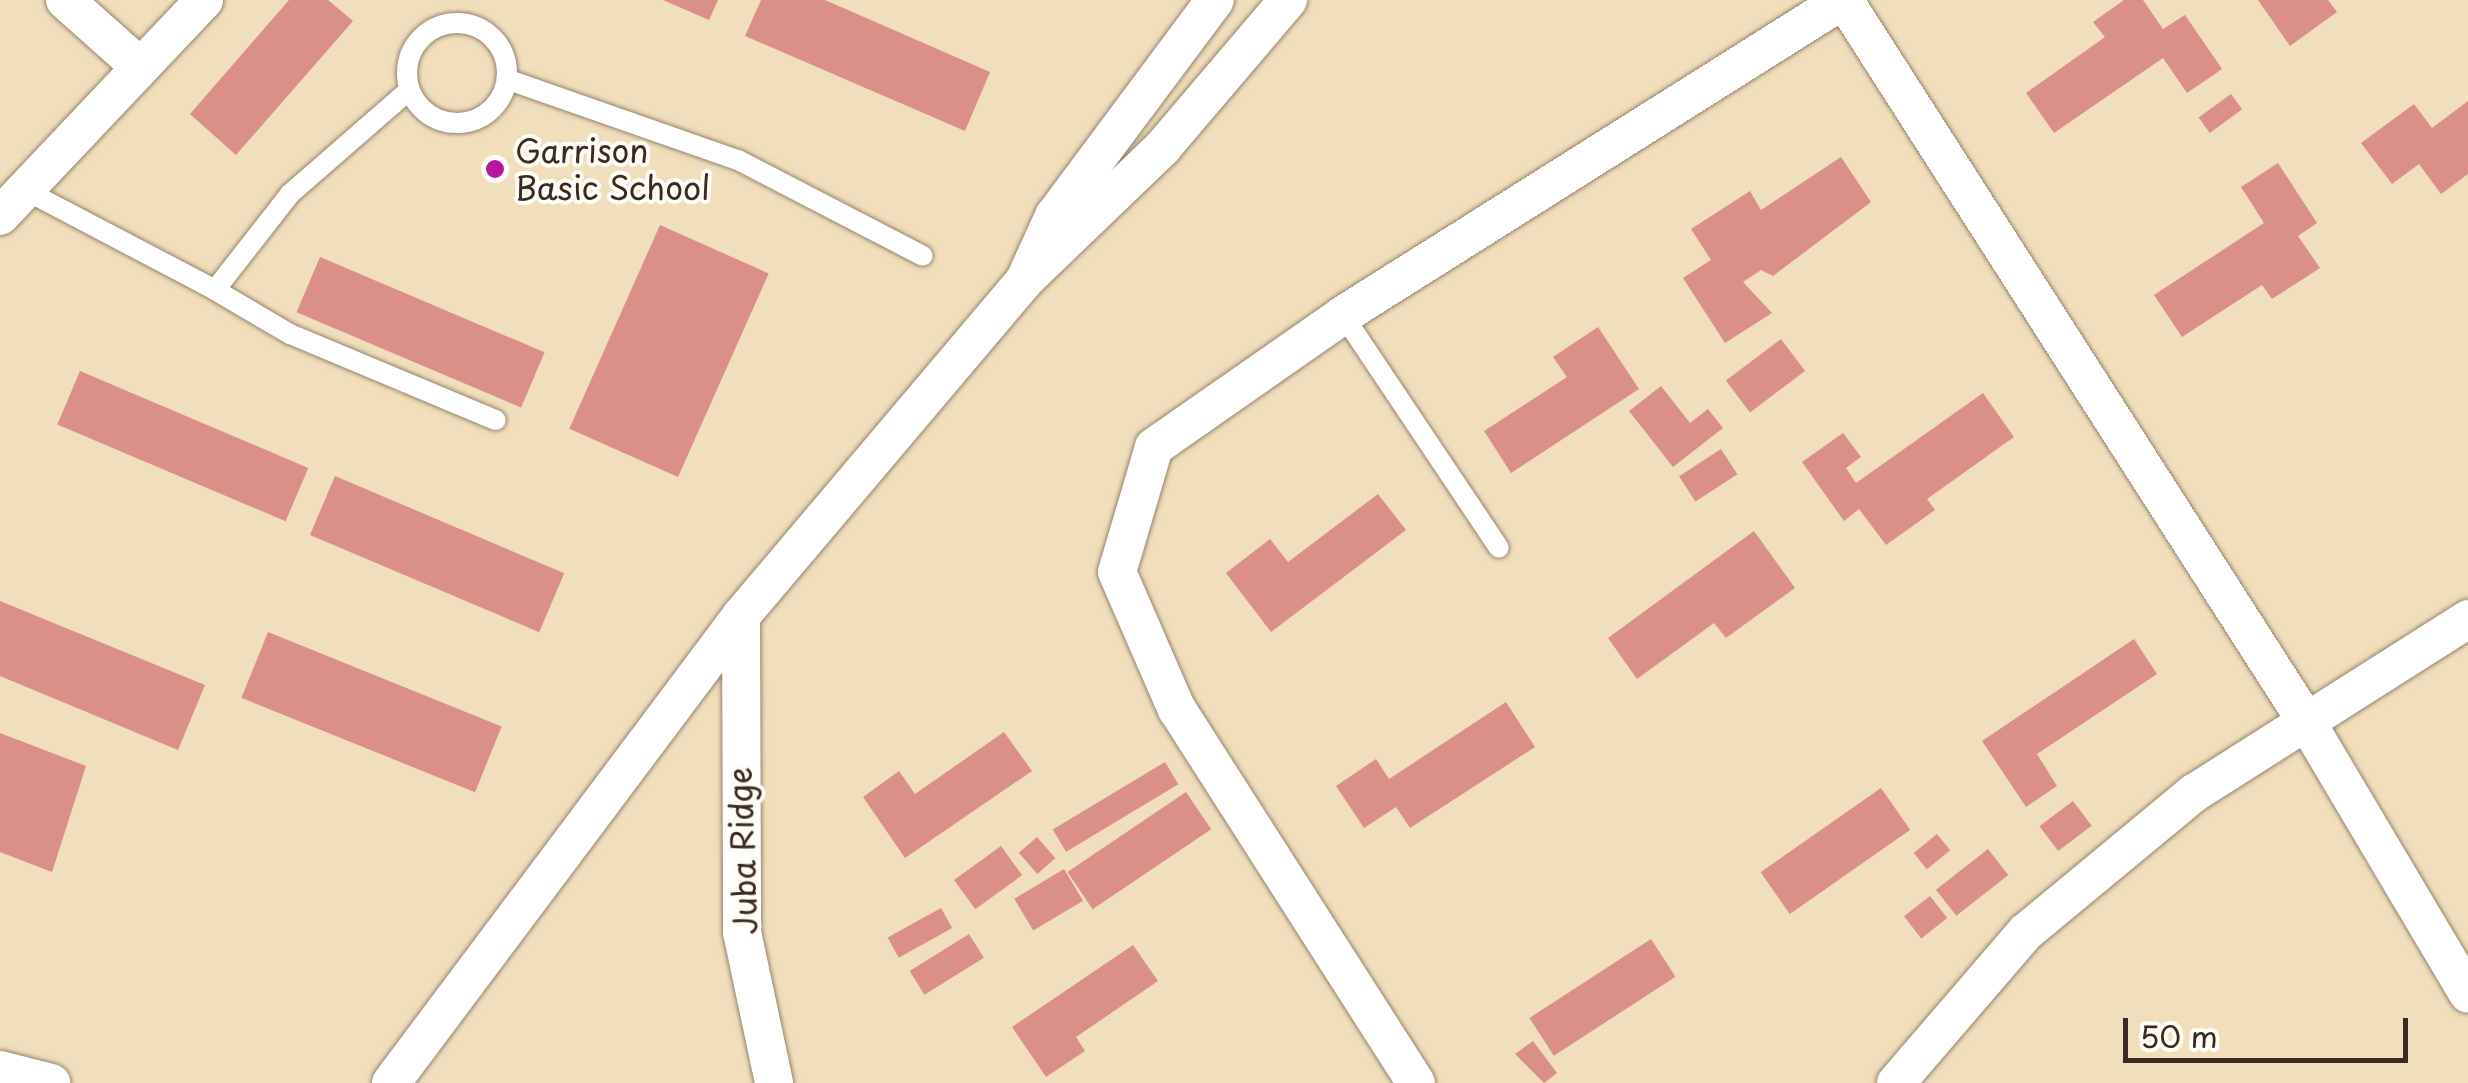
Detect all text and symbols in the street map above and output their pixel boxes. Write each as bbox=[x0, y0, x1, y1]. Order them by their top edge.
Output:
place label: Garrison Basic School bbox=[515, 132, 707, 207]
marker: Garrison Basic School bbox=[484, 158, 506, 180]
street label: Juba Ridge bbox=[720, 765, 764, 937]
scale bar bbox=[2128, 998, 2413, 1060]
text: 50 m bbox=[2140, 1013, 2218, 1058]

